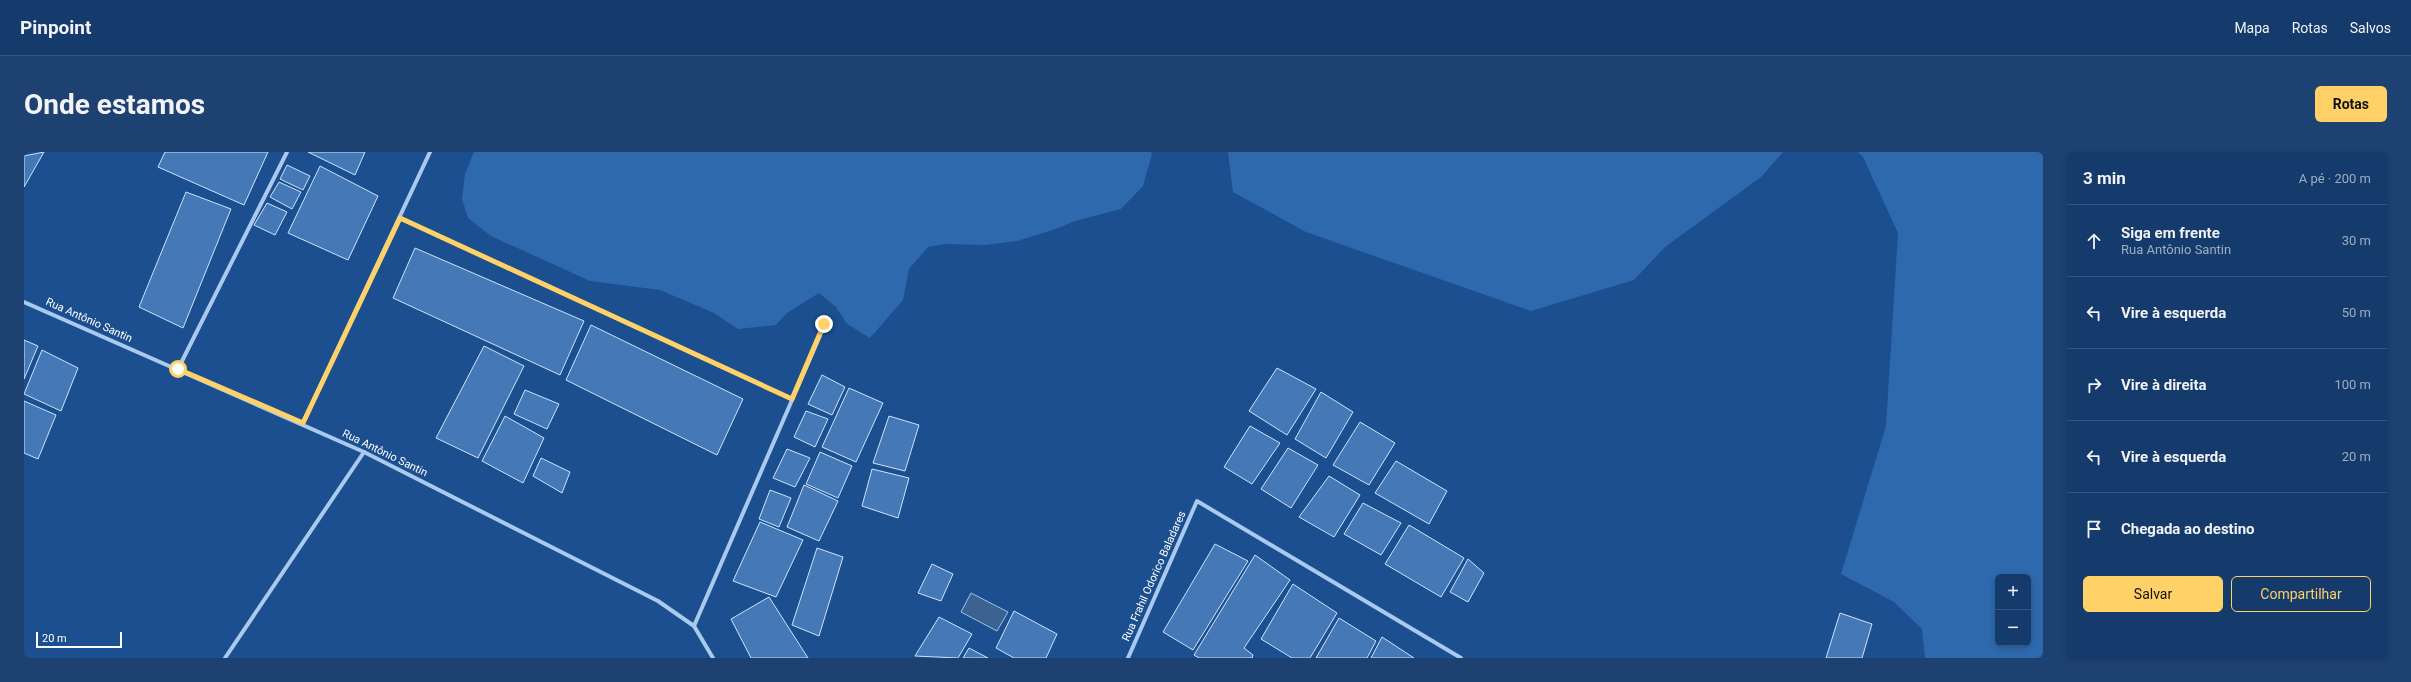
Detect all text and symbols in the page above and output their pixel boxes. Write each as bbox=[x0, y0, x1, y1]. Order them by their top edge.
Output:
text: Pinpoint bbox=[20, 16, 91, 39]
text: Mapa bbox=[2234, 20, 2270, 36]
text: Rotas bbox=[2292, 20, 2328, 36]
text: Salvos bbox=[2350, 20, 2391, 36]
button: Rotas bbox=[2315, 86, 2387, 122]
text: Onde estamos bbox=[24, 88, 205, 121]
text: 3 min bbox=[2083, 168, 2126, 188]
text: A pé · 200 m bbox=[2299, 171, 2371, 186]
text: Siga em frente bbox=[2121, 224, 2220, 242]
icon: ahead bbox=[2083, 230, 2105, 252]
text: 30 m bbox=[2342, 233, 2371, 248]
text: Rua Antônio Santin bbox=[2121, 242, 2231, 257]
street label: Rua Antônio Santin bbox=[44, 295, 134, 345]
icon: left bbox=[2083, 302, 2105, 324]
text: Vire à esquerda bbox=[2121, 304, 2226, 322]
text: 50 m bbox=[2342, 305, 2371, 320]
route end bbox=[815, 315, 833, 333]
route start bbox=[169, 360, 187, 378]
icon: right bbox=[2083, 374, 2105, 396]
text: Vire à direita bbox=[2121, 376, 2207, 394]
text: 100 m bbox=[2334, 377, 2371, 392]
street label: Rua Antônio Santin bbox=[340, 427, 430, 479]
icon: left bbox=[2083, 446, 2105, 468]
text: Vire à esquerda bbox=[2121, 448, 2226, 466]
text: 20 m bbox=[2342, 449, 2371, 464]
street label: Rua Frahil Odorico Baladares bbox=[1119, 509, 1189, 643]
icon: arrive bbox=[2083, 518, 2105, 540]
text: Chegada ao destino bbox=[2121, 520, 2255, 538]
map controls bbox=[1995, 574, 2031, 646]
button: + bbox=[1995, 574, 2031, 610]
button: Salvar bbox=[2083, 576, 2223, 612]
button: Compartilhar bbox=[2231, 576, 2371, 612]
button: − bbox=[1995, 610, 2031, 646]
scale bar bbox=[36, 630, 122, 649]
text: 20 m bbox=[42, 632, 67, 645]

